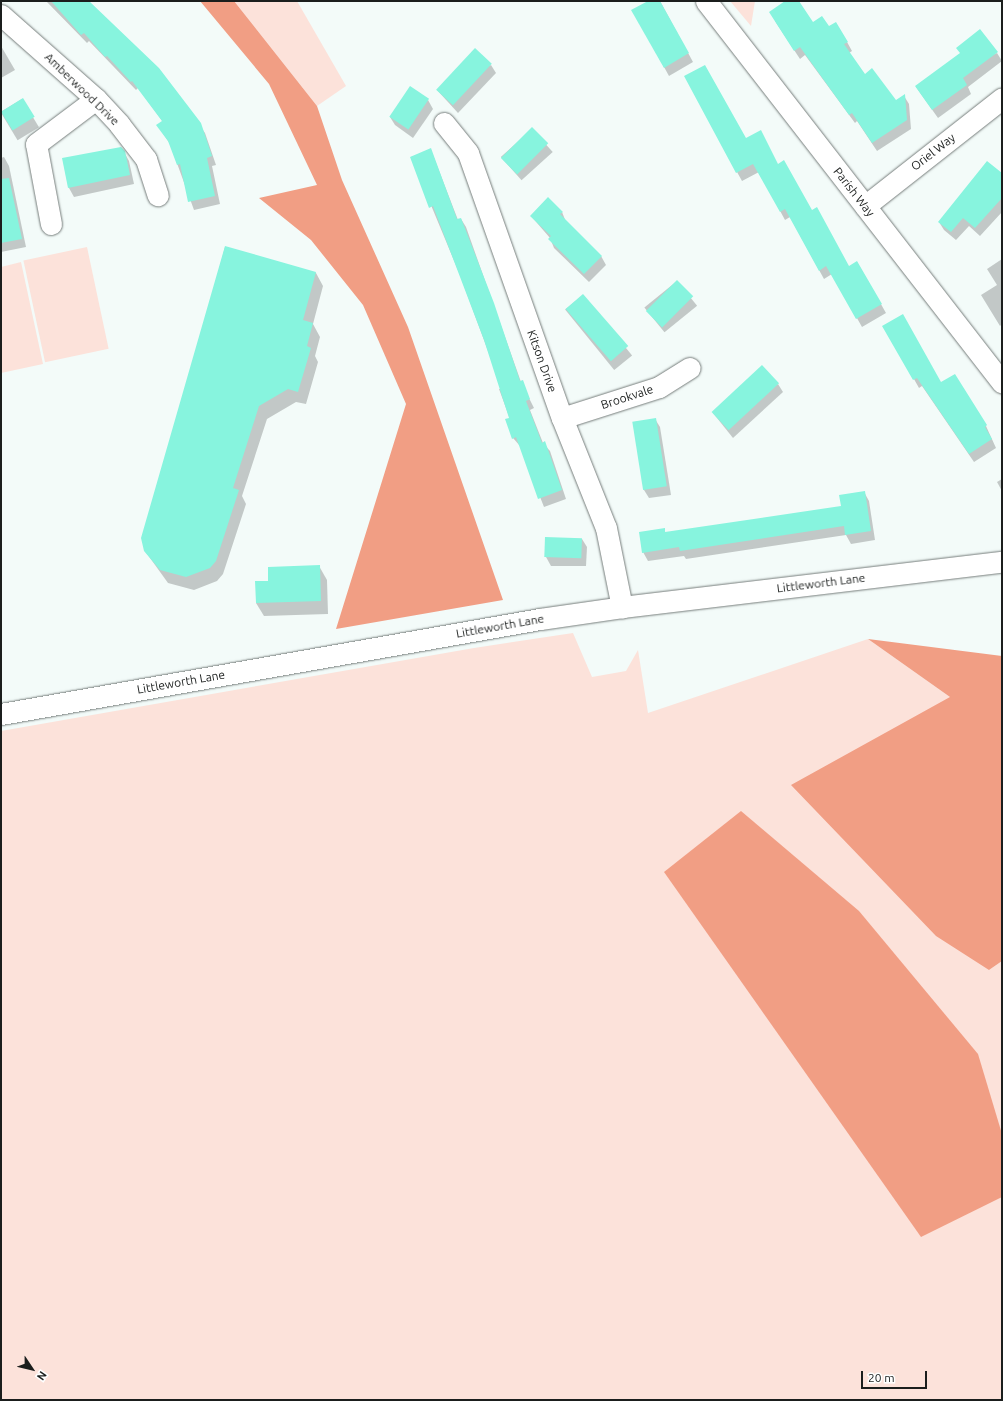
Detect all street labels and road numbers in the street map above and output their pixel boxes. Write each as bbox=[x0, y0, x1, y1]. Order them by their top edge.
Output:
street label: Amberwood Drive bbox=[42, 50, 122, 128]
street label: Oriel Way bbox=[908, 130, 958, 174]
street label: Parish Way bbox=[830, 165, 878, 219]
street label: Kitson Drive bbox=[524, 328, 560, 394]
street label: Brookvale bbox=[599, 382, 655, 412]
street label: Littleworth Lane bbox=[776, 570, 866, 596]
street label: Littleworth Lane bbox=[455, 611, 545, 641]
street label: Littleworth Lane bbox=[136, 667, 226, 697]

